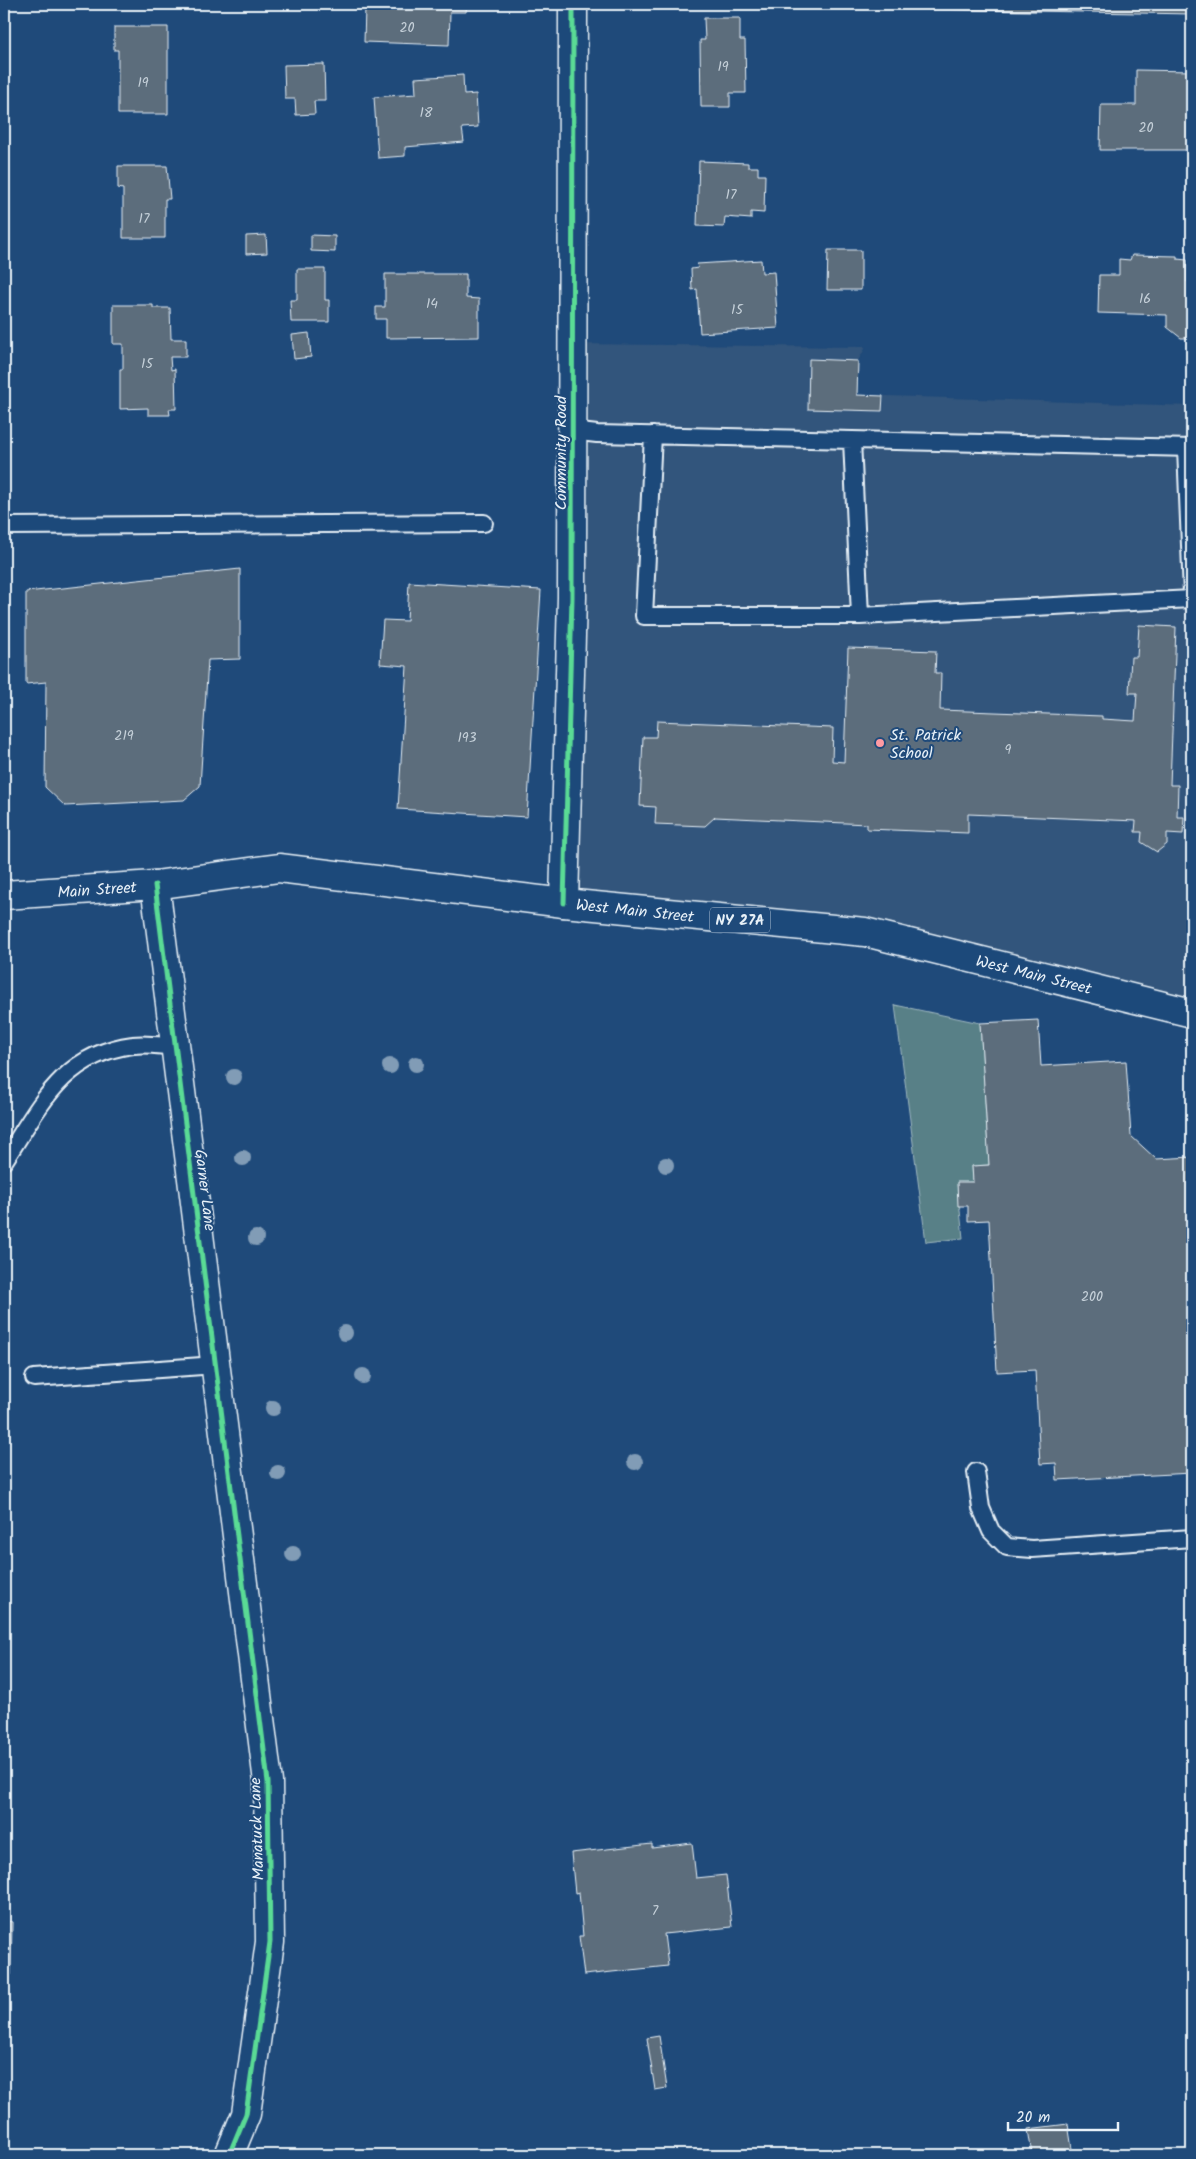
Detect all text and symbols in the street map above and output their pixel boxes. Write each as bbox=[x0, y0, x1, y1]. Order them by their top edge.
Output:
house number: 20 bbox=[399, 17, 415, 39]
house number: 19 bbox=[717, 56, 729, 78]
house number: 19 bbox=[137, 72, 149, 94]
house number: 18 bbox=[420, 102, 433, 124]
house number: 20 bbox=[1138, 117, 1154, 139]
house number: 17 bbox=[726, 184, 737, 206]
house number: 17 bbox=[139, 208, 150, 230]
house number: 16 bbox=[1139, 288, 1151, 310]
house number: 14 bbox=[426, 293, 438, 315]
house number: 15 bbox=[731, 299, 744, 321]
house number: 15 bbox=[141, 353, 154, 375]
street label: Community Road bbox=[549, 395, 574, 510]
place label: St. Patrick School bbox=[890, 723, 962, 766]
house number: 219 bbox=[114, 725, 134, 747]
house number: 193 bbox=[457, 727, 477, 749]
marker: St. Patrick School bbox=[874, 737, 886, 749]
house number: 9 bbox=[1005, 739, 1012, 761]
street label: Main Street bbox=[57, 875, 138, 906]
street label: West Main Street bbox=[575, 893, 696, 930]
road number: NY 27A bbox=[710, 908, 770, 932]
street label: West Main Street bbox=[973, 949, 1095, 1002]
street label: Garner Lane bbox=[187, 1148, 222, 1232]
house number: 200 bbox=[1081, 1286, 1103, 1308]
street label: Manatuck Lane bbox=[243, 1777, 272, 1881]
house number: 7 bbox=[652, 1900, 659, 1922]
scale bar bbox=[1008, 2099, 1118, 2131]
text: 20 m bbox=[1016, 2106, 1050, 2130]

